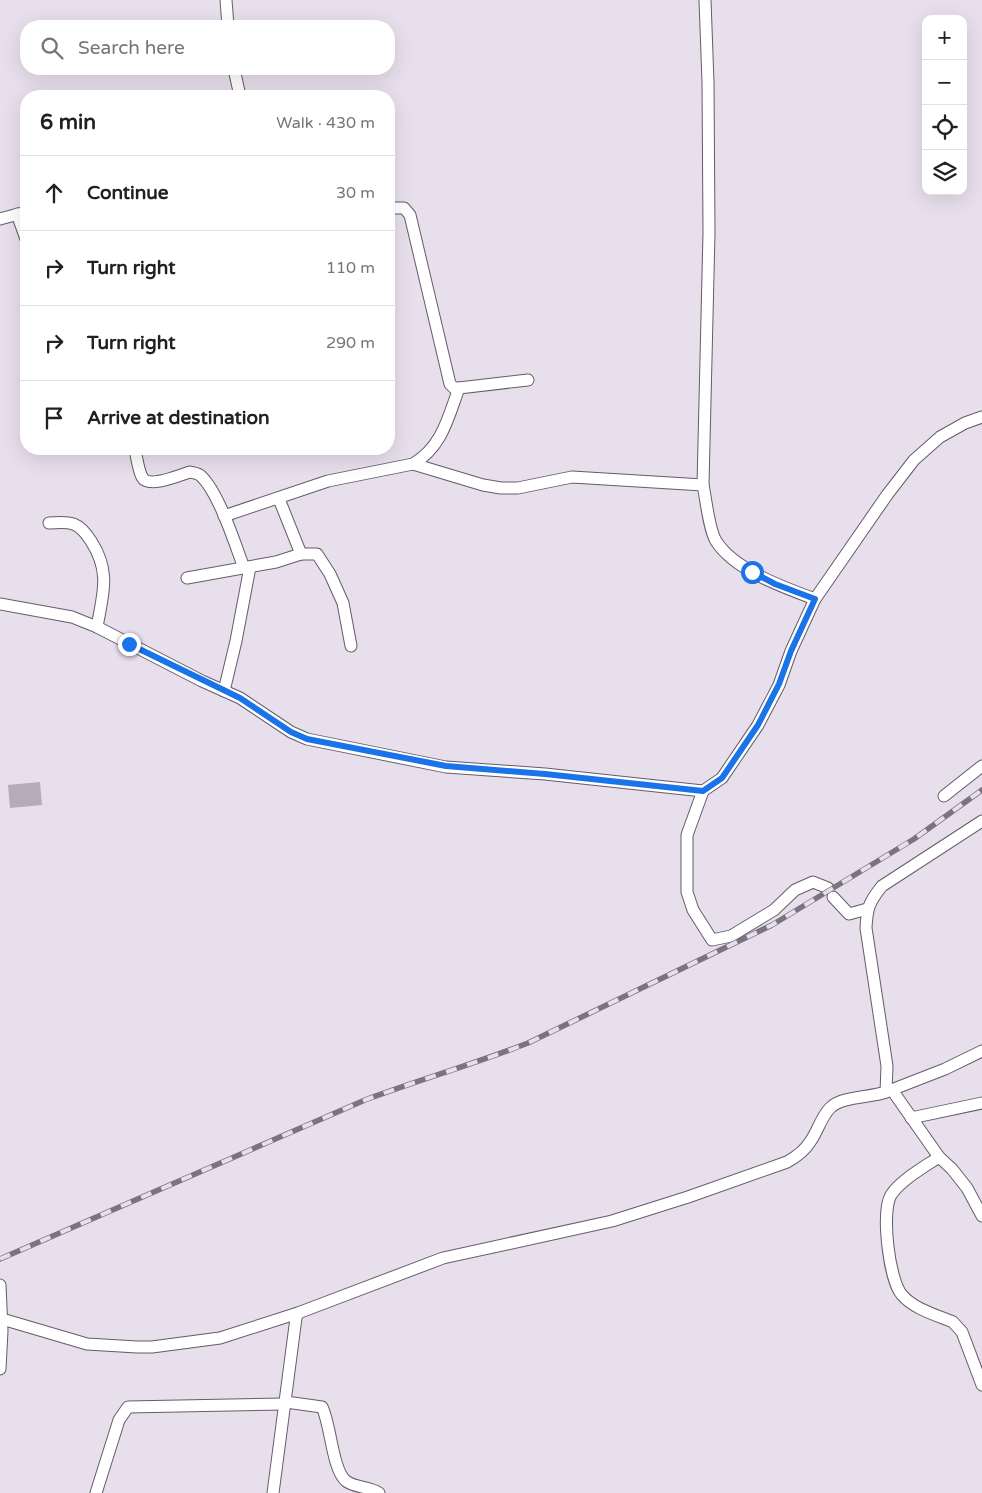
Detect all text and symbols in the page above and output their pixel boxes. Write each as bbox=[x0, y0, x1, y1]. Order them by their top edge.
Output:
map controls bbox=[922, 15, 967, 195]
button: + bbox=[922, 15, 967, 60]
search box bbox=[20, 20, 395, 75]
icon: search bbox=[38, 34, 66, 62]
text: Search here bbox=[78, 37, 185, 59]
button: − bbox=[922, 60, 967, 105]
button: locate bbox=[922, 105, 967, 150]
text: 6 min bbox=[40, 110, 96, 135]
text: Walk · 430 m bbox=[276, 113, 375, 133]
button: layers bbox=[922, 150, 967, 195]
icon: ahead bbox=[40, 179, 68, 207]
text: Continue bbox=[87, 182, 169, 204]
text: 30 m bbox=[336, 183, 375, 203]
icon: right bbox=[40, 254, 68, 282]
text: Turn right bbox=[87, 257, 175, 279]
text: 110 m bbox=[326, 258, 375, 278]
icon: right bbox=[40, 329, 68, 357]
text: Turn right bbox=[87, 332, 175, 354]
text: 290 m bbox=[326, 333, 375, 353]
icon: arrive bbox=[40, 404, 68, 432]
text: Arrive at destination bbox=[87, 407, 270, 429]
route start bbox=[741, 561, 764, 584]
route end bbox=[118, 633, 141, 656]

